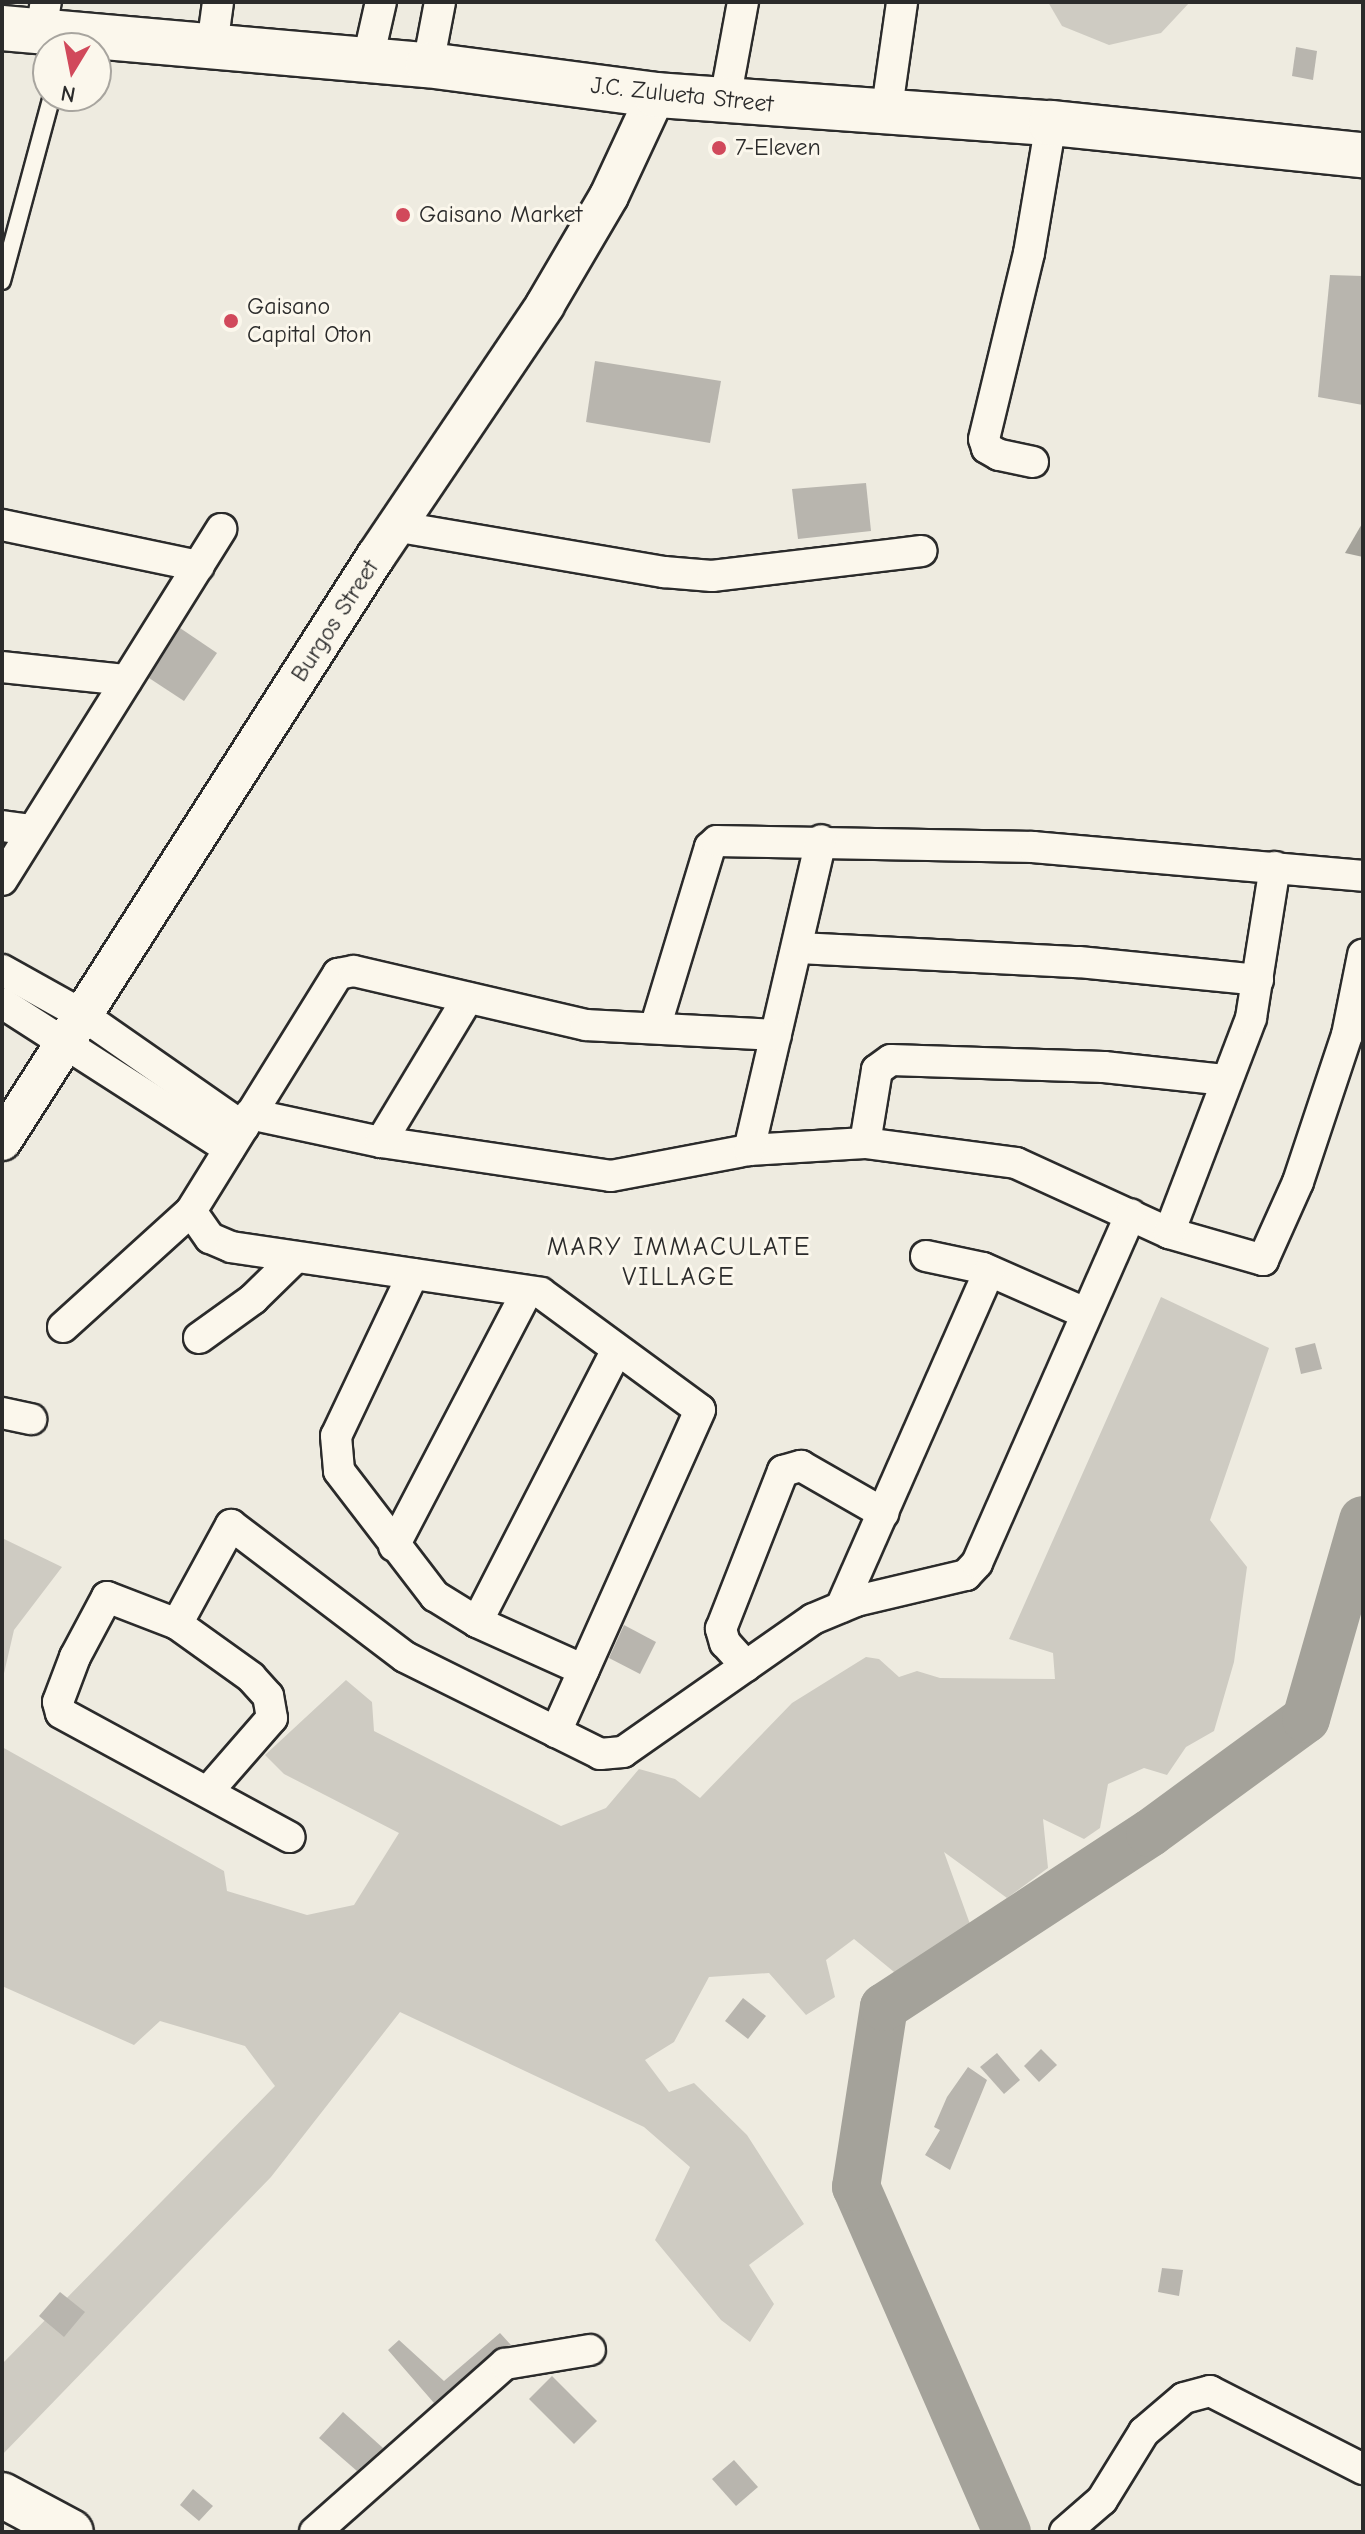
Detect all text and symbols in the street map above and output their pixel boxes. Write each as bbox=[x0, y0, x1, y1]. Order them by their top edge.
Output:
north arrow bbox=[32, 32, 112, 112]
street label: J.C. Zulueta Street bbox=[589, 71, 775, 119]
text: N bbox=[59, 80, 78, 108]
place label: 7-Eleven bbox=[735, 134, 821, 162]
marker: 7-Eleven bbox=[710, 139, 728, 157]
place label: Gaisano Market bbox=[419, 201, 582, 229]
marker: Gaisano Market bbox=[394, 206, 412, 224]
place label: Gaisano Capital Oton bbox=[247, 293, 372, 349]
marker: Gaisano Capital Oton bbox=[222, 312, 240, 330]
street label: Burgos Street bbox=[285, 555, 385, 687]
district label: MARY IMMACULATE VILLAGE bbox=[547, 1232, 811, 1294]

